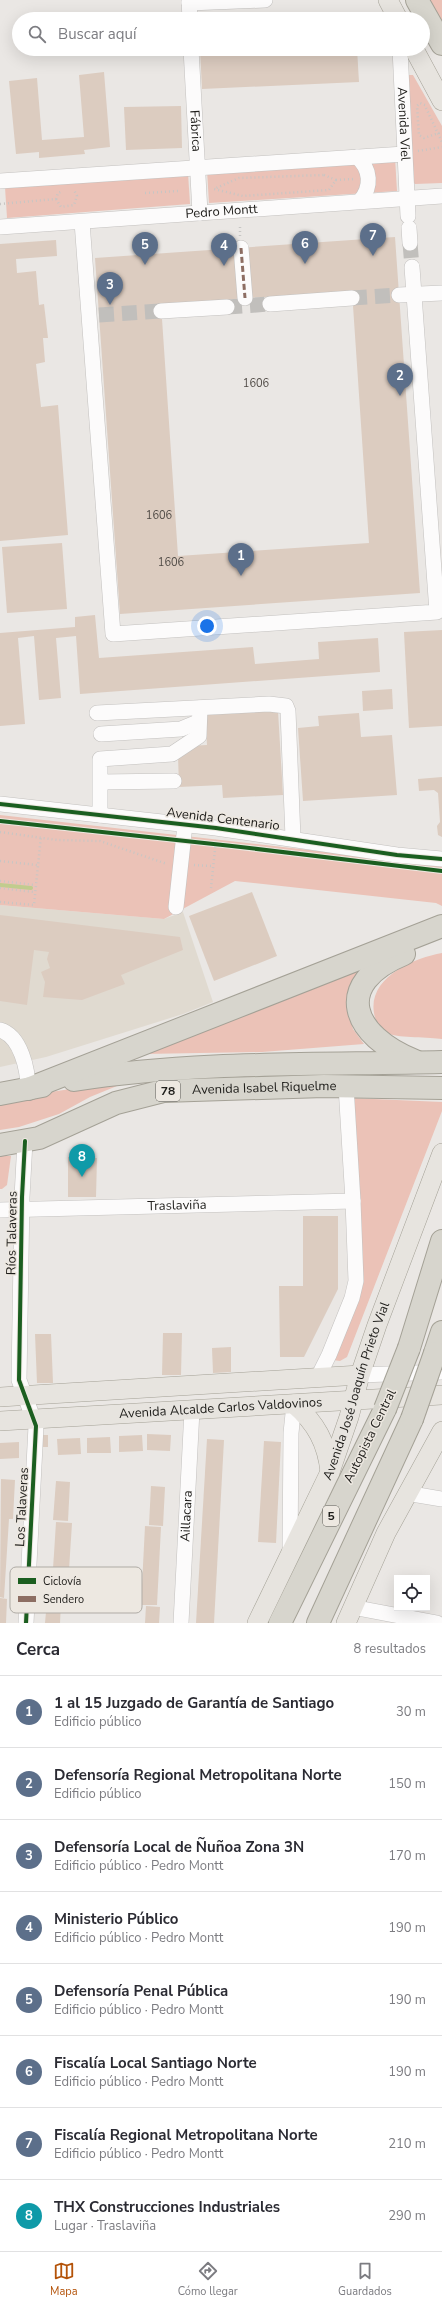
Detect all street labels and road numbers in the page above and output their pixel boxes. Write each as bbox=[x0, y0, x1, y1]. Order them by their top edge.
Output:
street label: Avenida Viel bbox=[393, 87, 414, 161]
street label: Fábrica bbox=[185, 109, 206, 152]
street label: Pedro Montt bbox=[185, 200, 259, 223]
street label: Avenida Centenario bbox=[165, 803, 281, 835]
street label: Avenida Isabel Riquelme bbox=[192, 1077, 337, 1099]
road number: 78 bbox=[156, 1081, 180, 1101]
street label: Ríos Talaveras bbox=[2, 1191, 22, 1275]
street label: Traslaviña bbox=[147, 1196, 207, 1215]
street label: Avenida José Joaquín Prieto Vial bbox=[318, 1299, 394, 1483]
street label: Autopista Central bbox=[339, 1386, 401, 1486]
street label: Avenida Alcalde Carlos Valdovinos bbox=[118, 1393, 323, 1423]
street label: Los Talaveras bbox=[11, 1467, 33, 1547]
street label: Aillacara bbox=[176, 1490, 197, 1542]
road number: 5 bbox=[323, 1506, 339, 1526]

